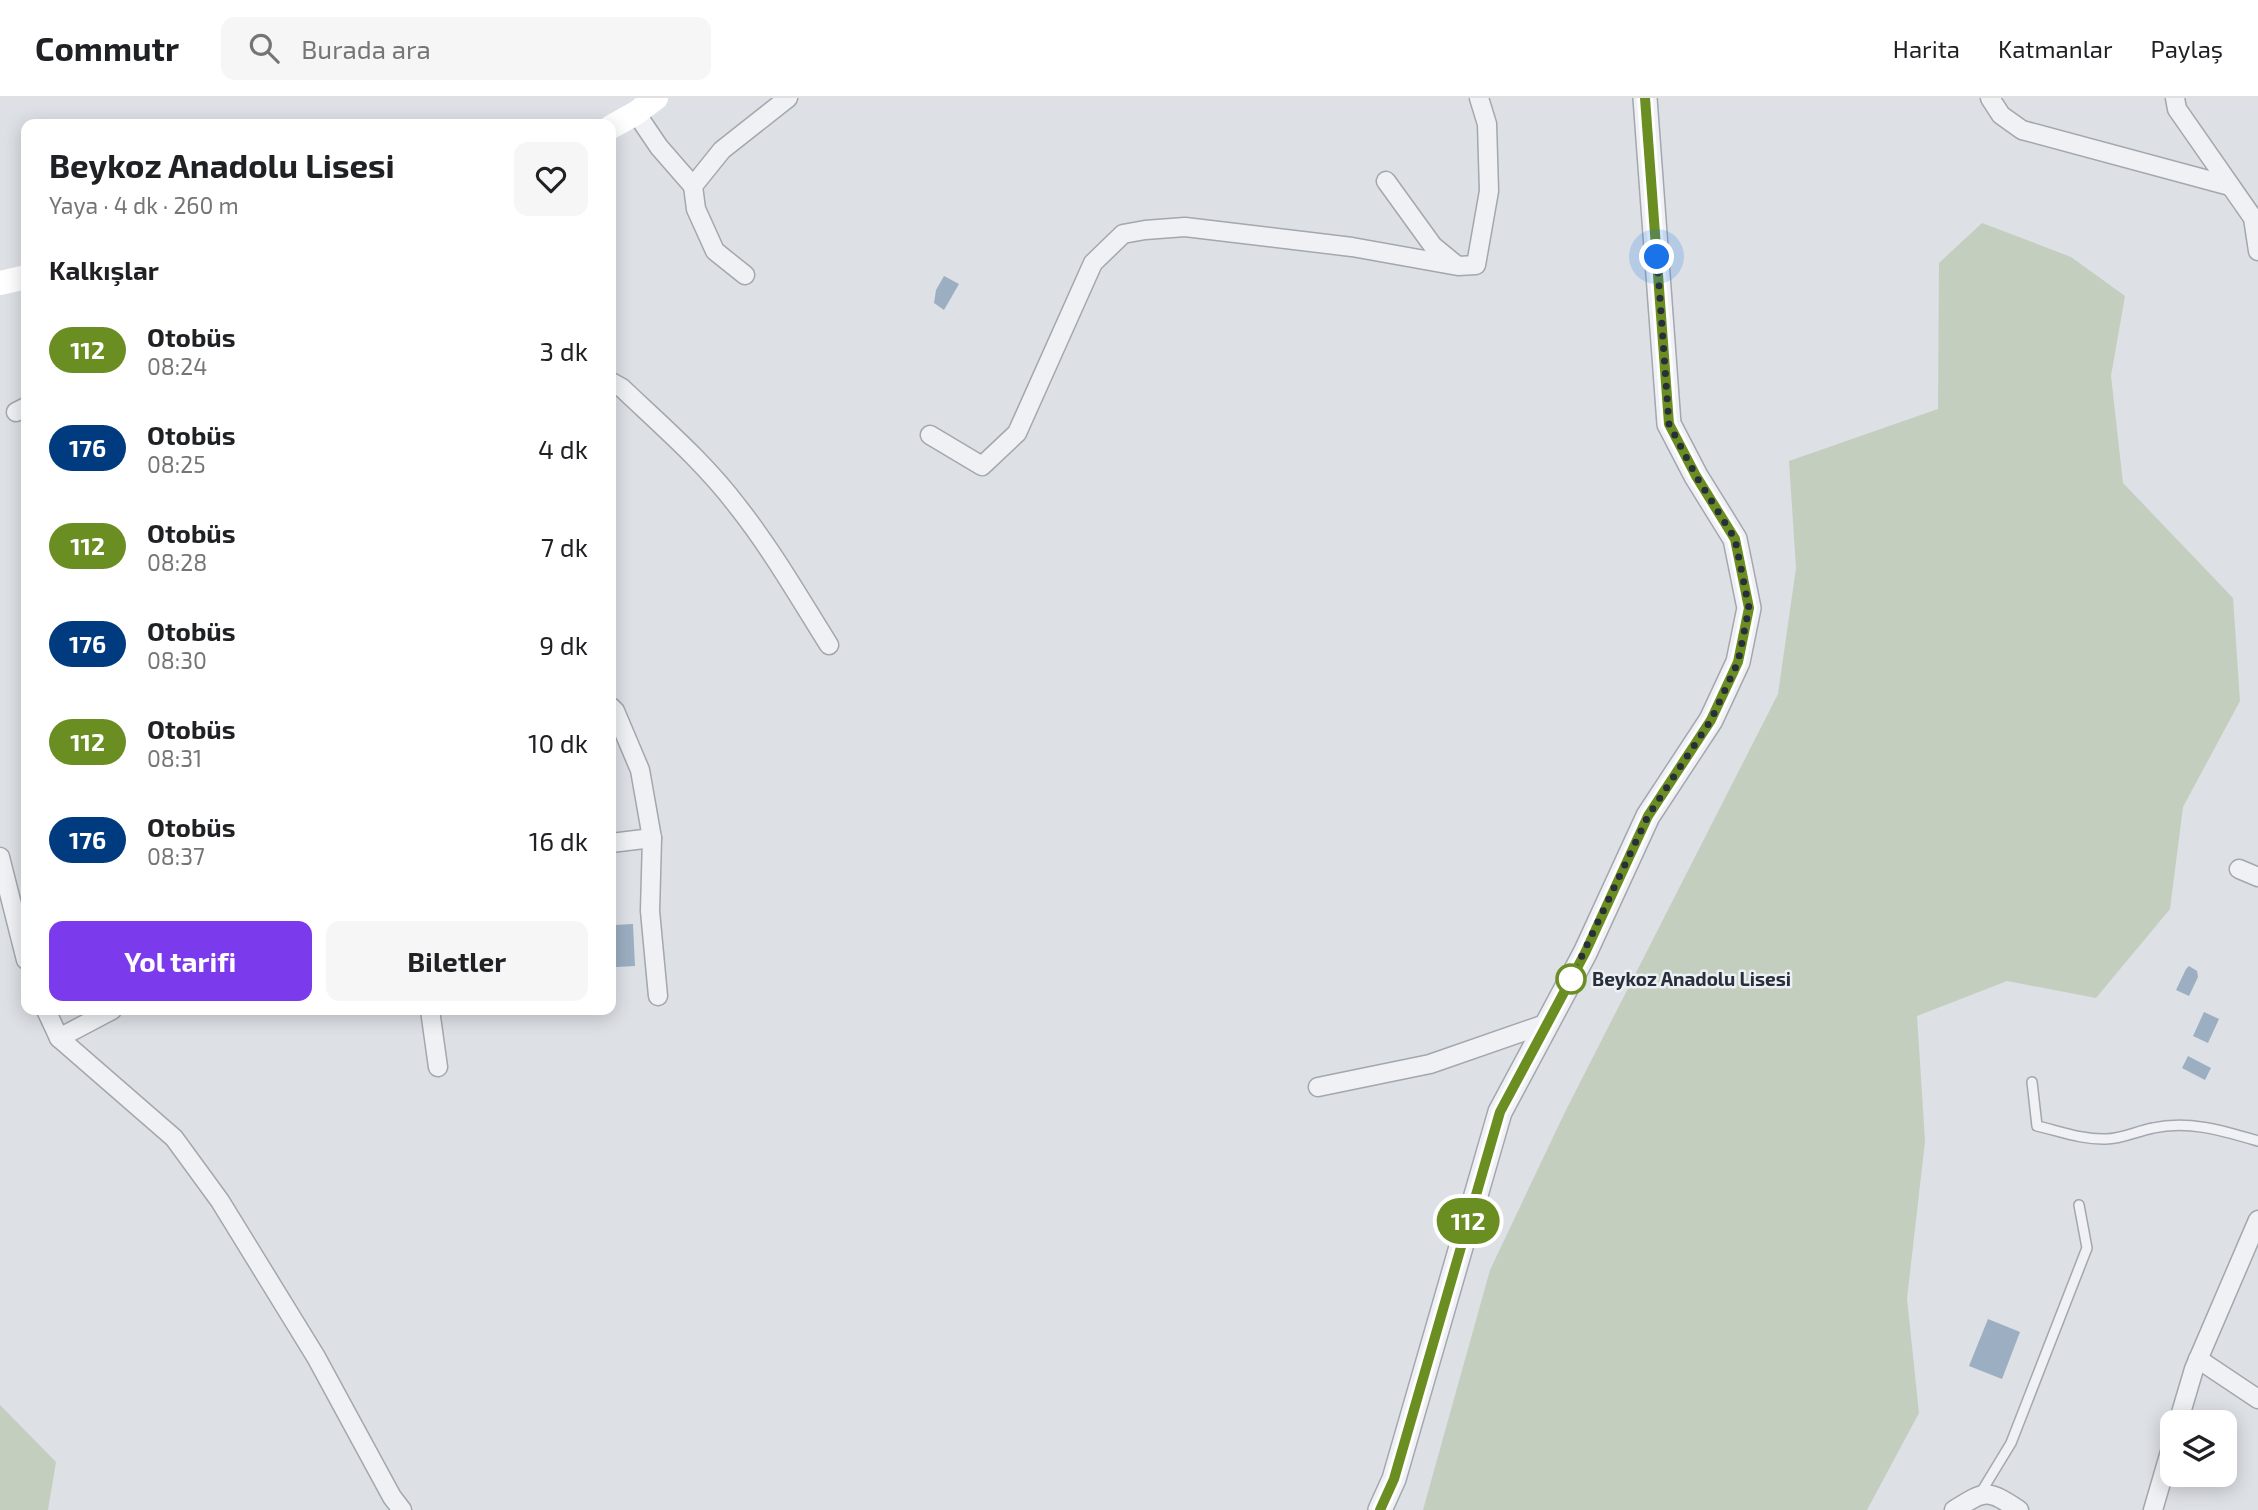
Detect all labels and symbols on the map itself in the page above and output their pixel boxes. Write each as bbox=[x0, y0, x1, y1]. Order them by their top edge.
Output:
your location bbox=[1639, 239, 1674, 274]
marker: Beykoz Anadolu Lisesi bbox=[1556, 964, 1586, 994]
place label: Beykoz Anadolu Lisesi bbox=[1592, 967, 1791, 991]
line badge: 112 bbox=[1428, 1198, 1508, 1244]

